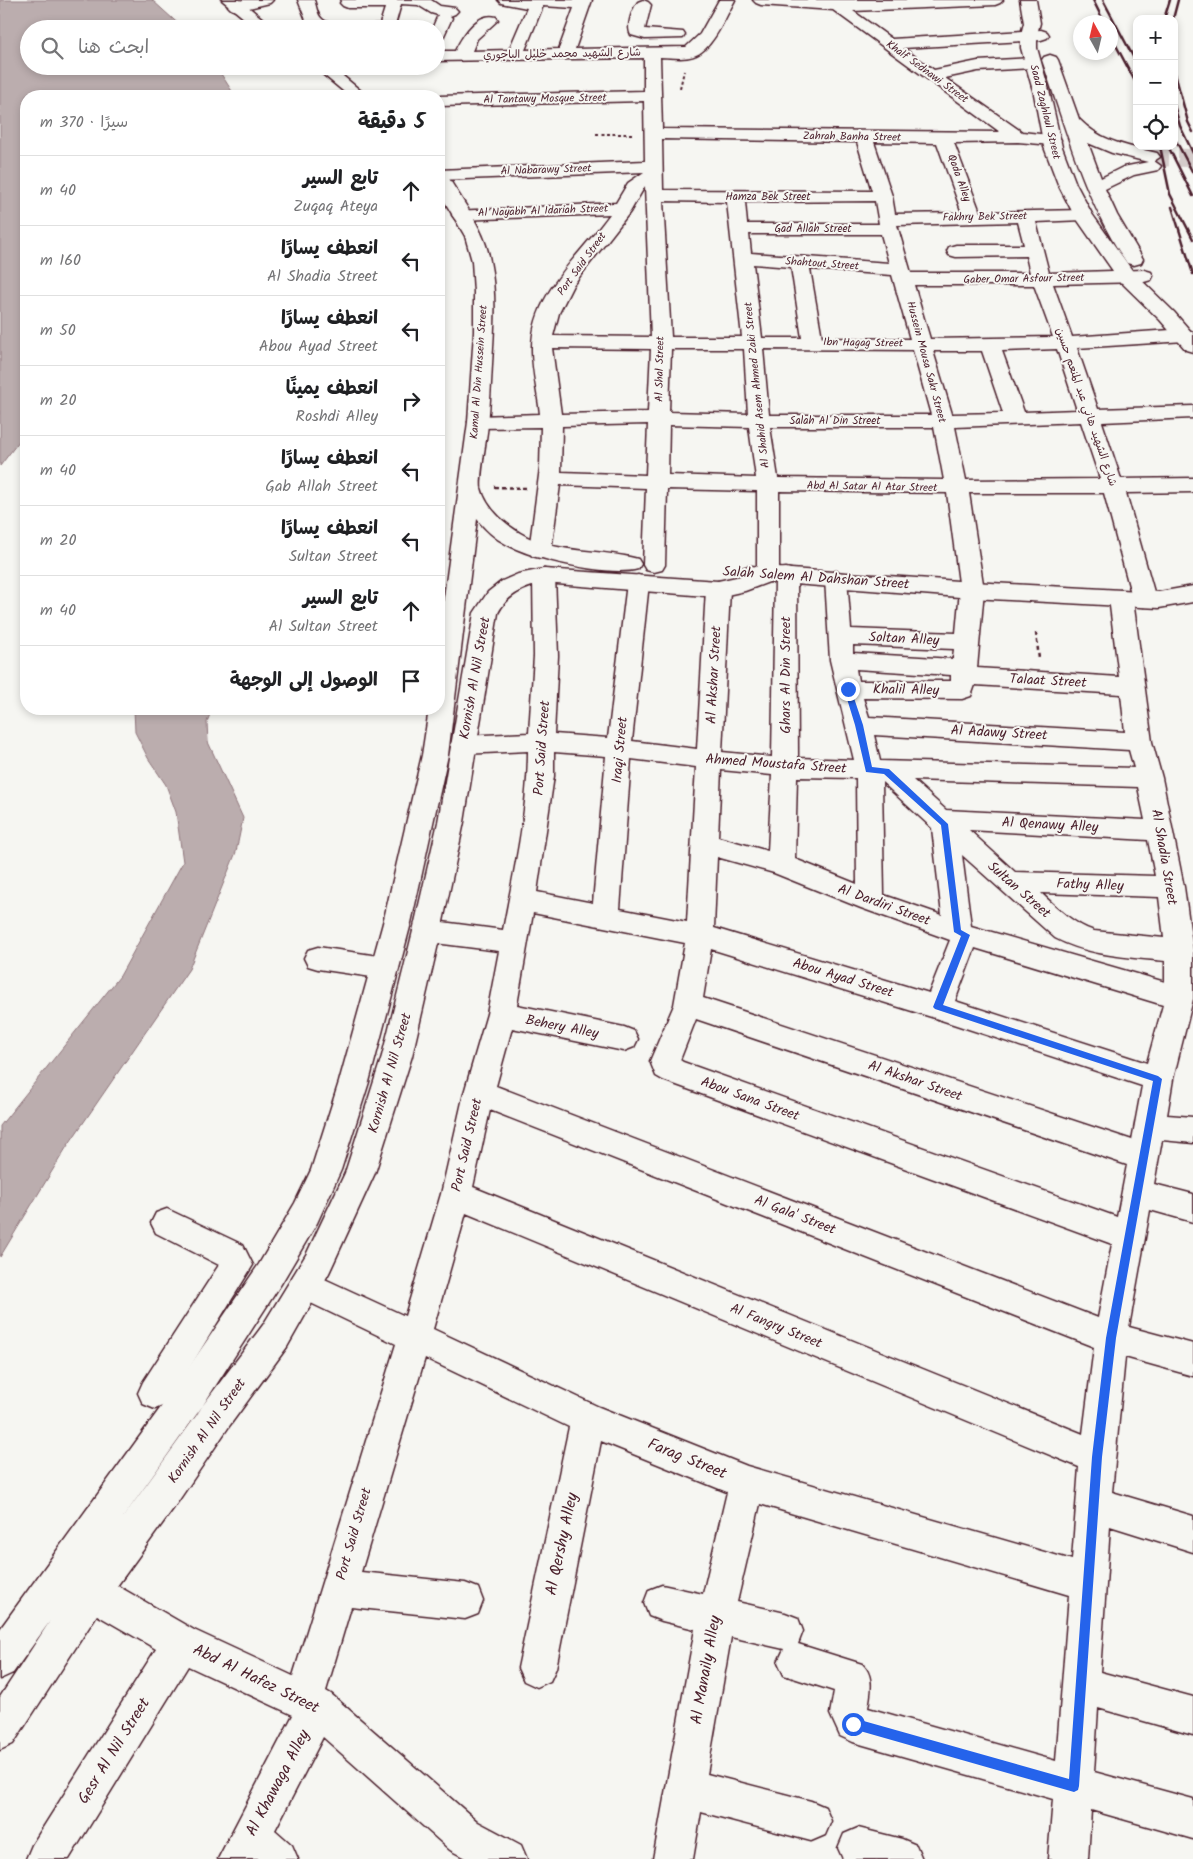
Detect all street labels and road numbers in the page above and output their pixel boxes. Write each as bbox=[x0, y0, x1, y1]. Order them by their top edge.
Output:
street label: Khalf Sednawi Street bbox=[882, 36, 973, 109]
street label: شارع الشهيد محمد خليل الباجوري bbox=[483, 44, 641, 64]
street label: Saad Zaghloul Street bbox=[1025, 63, 1066, 162]
street label: Al Tantawy Mosque Street bbox=[483, 89, 607, 109]
street label: Zahrah Banha Street bbox=[803, 127, 902, 147]
street label: Qada Alley bbox=[942, 152, 976, 205]
street label: Al Nabarawy Street bbox=[500, 159, 593, 181]
street label: Hamza Bek Street bbox=[725, 188, 811, 206]
street label: Al Nayabh Al Idariah Street bbox=[478, 200, 609, 222]
street label: Fakhry Bek Street bbox=[943, 207, 1028, 227]
street label: Gad Allah Street bbox=[774, 220, 852, 238]
street label: Port Said Street bbox=[553, 228, 612, 300]
street label: Shahtout Street bbox=[785, 252, 860, 276]
street label: Gaber Omar Asfour Street bbox=[963, 269, 1085, 289]
street label: Hussein Mousa Sakr Street bbox=[901, 299, 951, 426]
street label: Al Shahid Asem Ahmed Zaki Street bbox=[739, 300, 775, 469]
street label: Kamal Al Din Hussein Street bbox=[465, 304, 493, 440]
street label: شارع الشهيد هاني عبد المنعم حسين bbox=[1049, 325, 1122, 489]
street label: Ibn Hagag Street bbox=[823, 333, 904, 353]
street label: Al Shal Street bbox=[650, 335, 670, 402]
street label: Salah Al Din Street bbox=[790, 412, 881, 430]
street label: Abd Al Satar Al Atar Street bbox=[807, 477, 938, 497]
street label: Salah Salem Al Dahshan Street bbox=[722, 561, 911, 596]
street label: Kornish Al Nil Street bbox=[453, 614, 497, 741]
street label: Ghars Al Din Street bbox=[775, 616, 797, 734]
street label: Al Akshar Street bbox=[700, 625, 728, 725]
street label: Soltan Alley bbox=[868, 626, 940, 652]
street label: Talaat Street bbox=[1009, 668, 1088, 694]
street label: Khalil Alley bbox=[873, 678, 940, 702]
street label: Port Said Street bbox=[528, 699, 556, 796]
street label: Iraqi Street bbox=[606, 715, 634, 784]
street label: Al Adawy Street bbox=[950, 719, 1048, 747]
street label: Ahmed Moustafa Street bbox=[705, 748, 848, 780]
street label: Al Shadia Street bbox=[1145, 807, 1183, 907]
street label: Al Qenawy Alley bbox=[1001, 811, 1099, 839]
street label: Sultan Street bbox=[982, 856, 1056, 924]
street label: Fathy Alley bbox=[1056, 873, 1124, 897]
street label: Al Dardiri Street bbox=[835, 878, 934, 932]
street label: Abou Ayad Street bbox=[790, 952, 897, 1004]
street label: Behery Alley bbox=[524, 1009, 601, 1045]
street label: Kornish Al Nil Street bbox=[362, 1010, 418, 1136]
street label: Al Akshar Street bbox=[865, 1055, 966, 1108]
street label: Abou Sana Street bbox=[698, 1071, 803, 1127]
street label: Port Said Street bbox=[446, 1096, 489, 1194]
street label: Al Gala' Street bbox=[751, 1189, 840, 1241]
street label: Al Fangry Street bbox=[727, 1297, 826, 1355]
street label: Kornish Al Nil Street bbox=[162, 1373, 252, 1488]
street label: Farag Street bbox=[644, 1432, 731, 1486]
street label: Port Said Street bbox=[330, 1485, 378, 1583]
street label: Al Qershy Alley bbox=[539, 1490, 585, 1598]
street label: Al Manaily Alley bbox=[684, 1613, 728, 1726]
street label: Abd Al Hafez Street bbox=[188, 1638, 324, 1721]
street label: Gesr Al Nil Street bbox=[71, 1692, 157, 1809]
street label: Al Khawaga Alley bbox=[239, 1725, 317, 1841]

